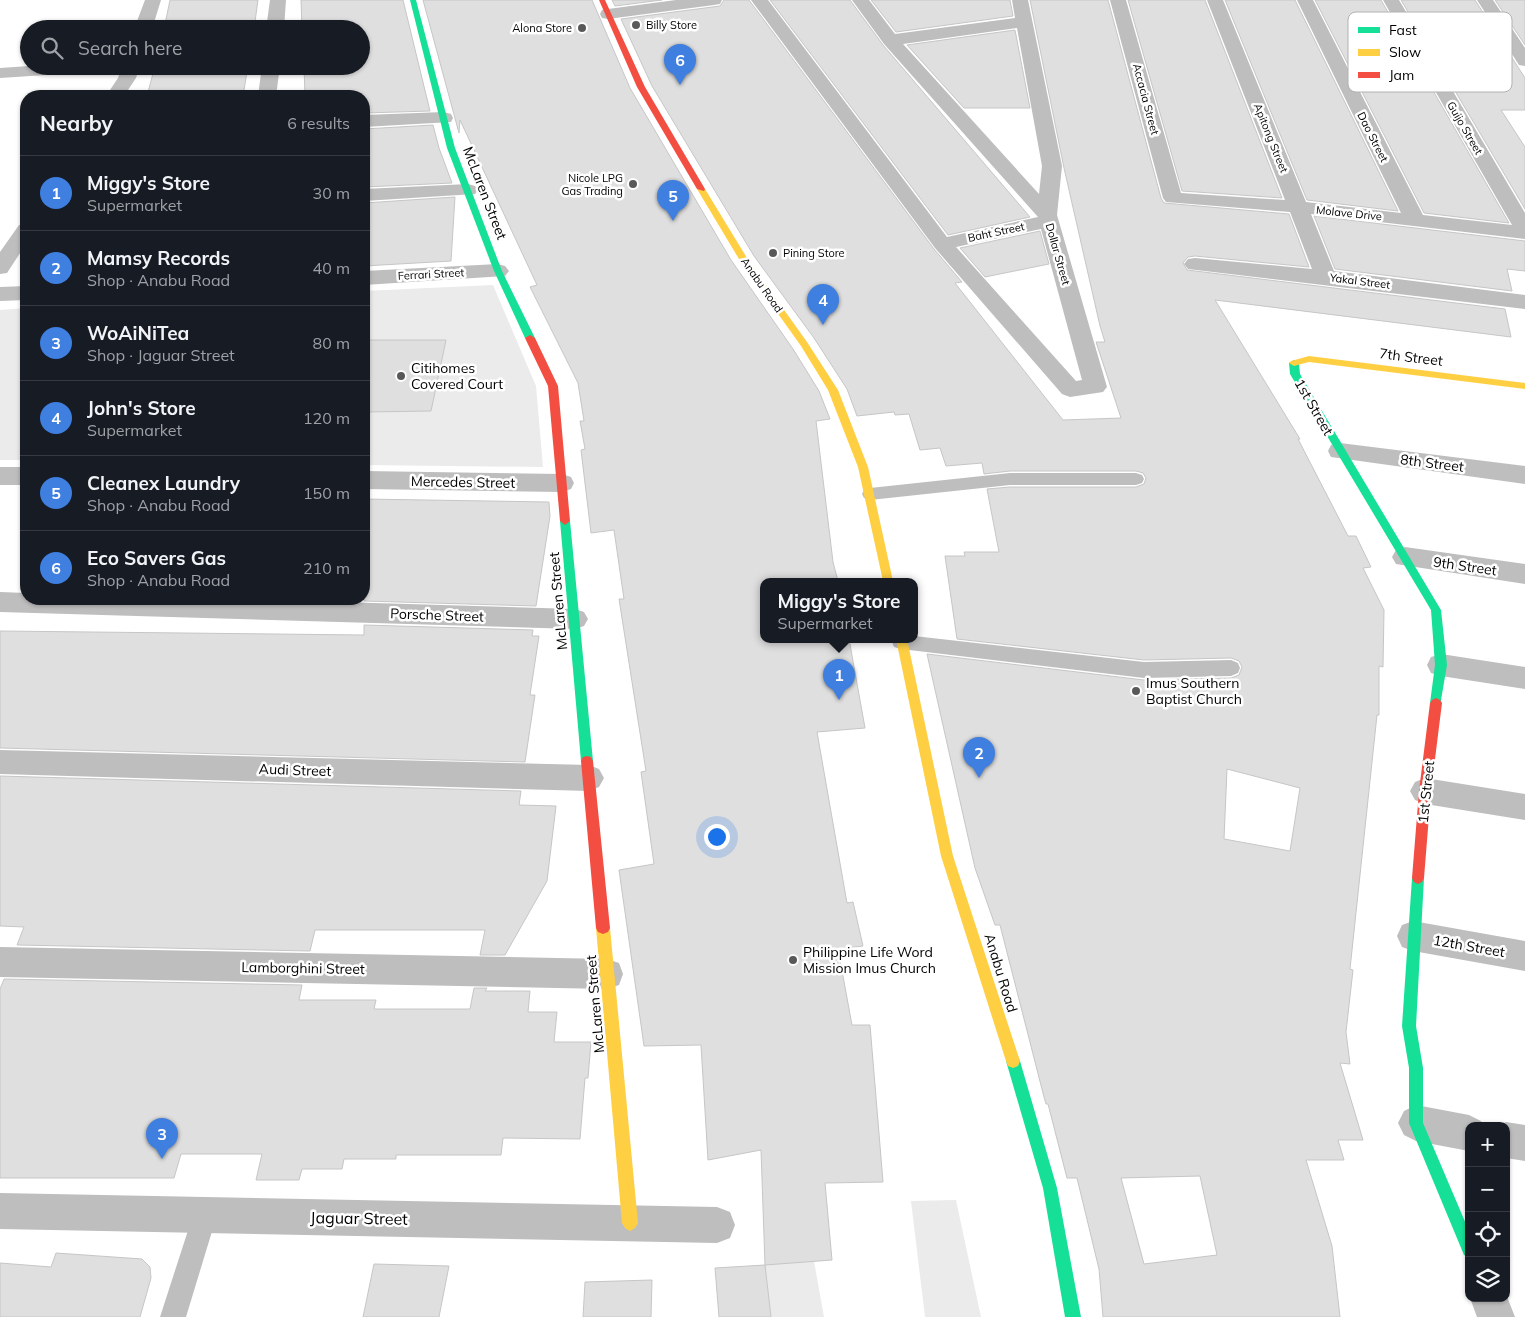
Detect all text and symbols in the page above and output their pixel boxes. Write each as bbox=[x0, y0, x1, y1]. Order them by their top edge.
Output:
legend bbox=[1348, 12, 1512, 92]
place label: Billy Store bbox=[646, 18, 697, 32]
marker: Billy Store bbox=[630, 19, 642, 31]
search box bbox=[20, 20, 370, 75]
place label: Alona Store bbox=[512, 21, 572, 35]
text: Fast bbox=[1389, 21, 1417, 39]
marker: Alona Store bbox=[576, 22, 588, 34]
icon: search bbox=[38, 34, 66, 62]
text: Search here bbox=[78, 36, 182, 60]
text: Slow bbox=[1389, 43, 1421, 61]
pin: 6 bbox=[664, 44, 696, 85]
street label: Accacia Street bbox=[1130, 62, 1162, 136]
text: Jam bbox=[1389, 66, 1414, 84]
street label: Guijo Street bbox=[1444, 99, 1486, 157]
street label: Apitong Street bbox=[1251, 101, 1291, 175]
text: Nearby bbox=[40, 110, 113, 136]
street label: Dao Street bbox=[1354, 110, 1392, 165]
text: 6 results bbox=[287, 113, 350, 133]
street label: McLaren Street bbox=[459, 144, 511, 242]
text: Miggy's Store bbox=[87, 171, 210, 195]
place label: Nicole LPG Gas Trading bbox=[561, 171, 623, 198]
marker: Nicole LPG Gas Trading bbox=[627, 178, 639, 190]
pin: 5 bbox=[657, 180, 689, 221]
text: 1 bbox=[51, 183, 61, 203]
text: 30 m bbox=[313, 183, 350, 203]
text: Supermarket bbox=[87, 195, 182, 215]
street label: Molave Drive bbox=[1315, 203, 1383, 223]
street label: Baht Street bbox=[966, 219, 1026, 245]
street label: Dollar Street bbox=[1043, 221, 1074, 287]
text: Mamsy Records bbox=[87, 246, 230, 270]
place label: Pining Store bbox=[783, 246, 845, 260]
marker: Pining Store bbox=[767, 247, 779, 259]
street label: Anabu Road bbox=[738, 255, 786, 315]
text: 2 bbox=[51, 258, 61, 278]
text: 40 m bbox=[313, 258, 350, 278]
street label: Ferrari Street bbox=[397, 265, 465, 283]
text: Shop · Anabu Road bbox=[87, 270, 230, 290]
street label: Yakal Street bbox=[1328, 270, 1391, 292]
pin: 4 bbox=[807, 284, 839, 325]
text: WoAiNiTea bbox=[87, 321, 189, 345]
text: 3 bbox=[51, 333, 61, 353]
text: 80 m bbox=[313, 333, 350, 353]
street label: 7th Street bbox=[1378, 344, 1444, 370]
text: Shop · Jaguar Street bbox=[87, 345, 235, 365]
place label: Citihomes Covered Court bbox=[411, 359, 503, 393]
marker: Citihomes Covered Court bbox=[395, 370, 407, 382]
street label: 1st Street bbox=[1291, 375, 1337, 439]
text: John's Store bbox=[87, 396, 196, 420]
text: 4 bbox=[51, 408, 61, 428]
text: 120 m bbox=[303, 408, 350, 428]
text: Supermarket bbox=[87, 420, 182, 440]
street label: 8th Street bbox=[1399, 450, 1465, 476]
text: Cleanex Laundry bbox=[87, 471, 240, 495]
street label: Mercedes Street bbox=[411, 472, 515, 492]
text: 5 bbox=[51, 483, 61, 503]
text: 150 m bbox=[303, 483, 350, 503]
text: Shop · Anabu Road bbox=[87, 495, 230, 515]
text: Eco Savers Gas bbox=[87, 546, 226, 570]
street label: McLaren Street bbox=[545, 551, 571, 651]
street label: 9th Street bbox=[1432, 553, 1498, 579]
text: 6 bbox=[51, 558, 61, 578]
text: 210 m bbox=[303, 558, 350, 578]
text: Shop · Anabu Road bbox=[87, 570, 230, 590]
popup bbox=[760, 578, 918, 643]
text: Miggy's Store bbox=[777, 589, 901, 613]
street label: Porsche Street bbox=[390, 604, 484, 626]
text: Supermarket bbox=[777, 613, 873, 633]
pin: 1 bbox=[823, 659, 855, 700]
place label: Imus Southern Baptist Church bbox=[1146, 674, 1242, 708]
marker: Imus Southern Baptist Church bbox=[1130, 685, 1142, 697]
pin: 2 bbox=[963, 737, 995, 778]
street label: Audi Street bbox=[258, 760, 332, 780]
street label: 1st Street bbox=[1414, 760, 1438, 824]
your location bbox=[704, 824, 730, 850]
street label: Anabu Road bbox=[980, 931, 1022, 1015]
street label: 12th Street bbox=[1432, 931, 1506, 961]
place label: Philippine Life Word Mission Imus Church bbox=[803, 943, 936, 977]
street label: McLaren Street bbox=[582, 954, 608, 1054]
marker: Philippine Life Word Mission Imus Church bbox=[787, 954, 799, 966]
street label: Lamborghini Street bbox=[241, 958, 365, 978]
pin: 3 bbox=[146, 1118, 178, 1159]
map controls bbox=[1465, 1122, 1510, 1302]
button: + bbox=[1465, 1122, 1510, 1167]
button: − bbox=[1465, 1167, 1510, 1212]
street label: Jaguar Street bbox=[310, 1207, 408, 1229]
button: locate bbox=[1465, 1212, 1510, 1257]
button: layers bbox=[1465, 1257, 1510, 1302]

